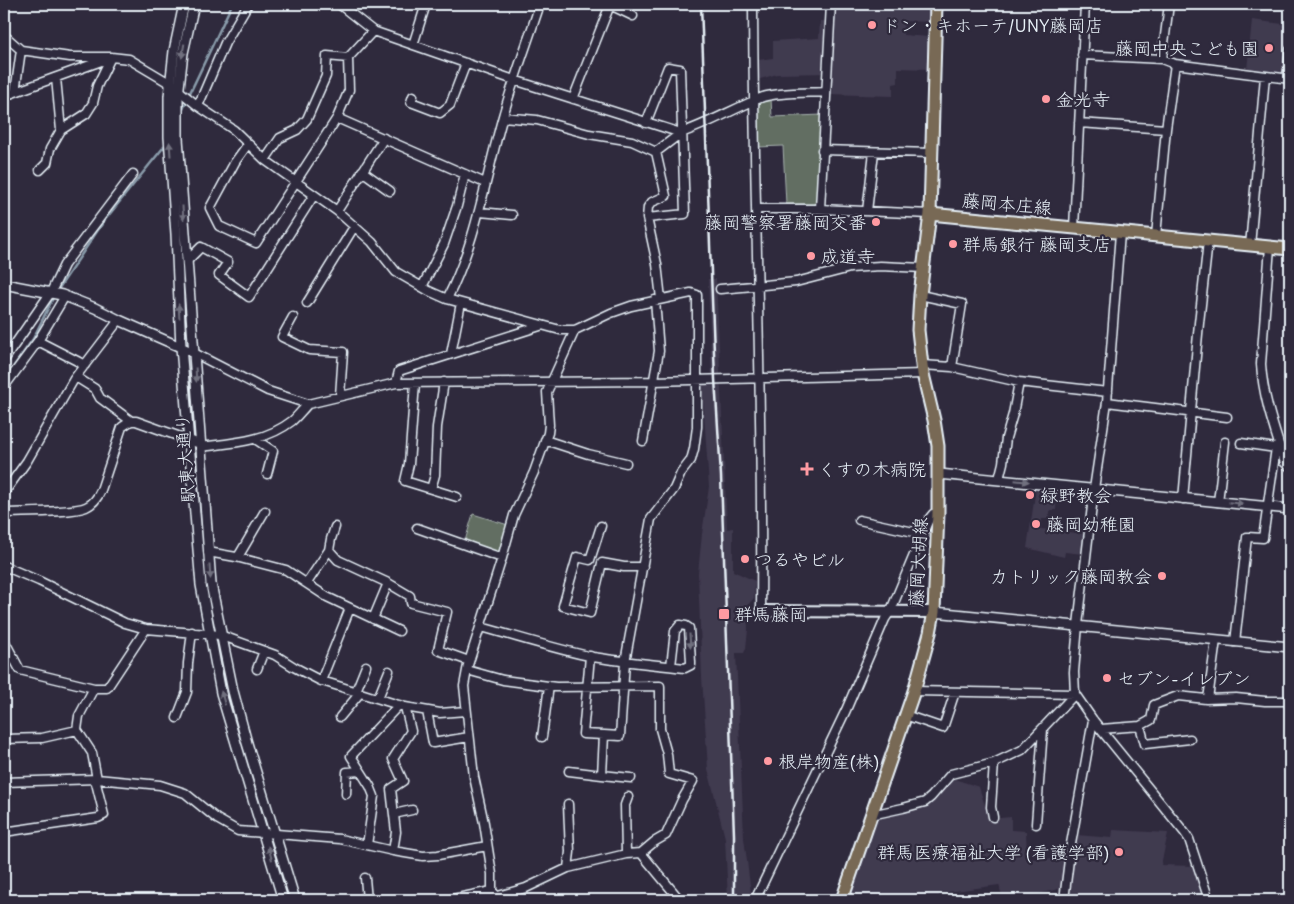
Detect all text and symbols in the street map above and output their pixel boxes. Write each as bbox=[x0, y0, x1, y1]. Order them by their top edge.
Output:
place label: ドン・キホーテ/UNY藤岡店 bbox=[882, 14, 1103, 37]
marker: ドン・キホーテ/UNY藤岡店 bbox=[866, 19, 878, 31]
place label: 藤岡中央こども園 bbox=[1115, 37, 1259, 60]
marker: 藤岡中央こども園 bbox=[1263, 42, 1275, 54]
one-way arrow bbox=[179, 44, 187, 60]
place label: 金光寺 bbox=[1056, 88, 1110, 111]
marker: 金光寺 bbox=[1040, 93, 1052, 105]
one-way arrow bbox=[166, 140, 174, 156]
street label: 藤岡本庄線 bbox=[961, 189, 1053, 219]
one-way arrow bbox=[180, 206, 188, 222]
place label: 藤岡警察署藤岡交番 bbox=[704, 211, 866, 234]
marker: 藤岡警察署藤岡交番 bbox=[870, 216, 882, 228]
place label: 群馬銀行 藤岡支店 bbox=[963, 233, 1111, 256]
marker: 群馬銀行 藤岡支店 bbox=[947, 238, 959, 250]
place label: 成道寺 bbox=[821, 245, 875, 268]
marker: 成道寺 bbox=[805, 250, 817, 262]
one-way arrow bbox=[175, 303, 183, 319]
one-way arrow bbox=[192, 368, 200, 384]
street label: 駅東大通り bbox=[170, 412, 200, 504]
place label: くすの木病院 bbox=[818, 458, 926, 481]
marker: くすの木病院 bbox=[800, 462, 814, 476]
one-way arrow bbox=[1015, 477, 1031, 485]
place label: 緑野教会 bbox=[1040, 484, 1112, 507]
marker: 緑野教会 bbox=[1024, 489, 1036, 501]
one-way arrow bbox=[1228, 500, 1244, 508]
place label: 藤岡幼稚園 bbox=[1046, 513, 1136, 536]
street label: 藤岡大胡線 bbox=[904, 516, 932, 608]
marker: 藤岡幼稚園 bbox=[1030, 518, 1042, 530]
place label: つるやビル bbox=[755, 548, 845, 571]
marker: つるやビル bbox=[739, 553, 751, 565]
one-way arrow bbox=[206, 565, 214, 581]
place label: カトリック藤岡教会 bbox=[990, 565, 1152, 588]
marker: カトリック藤岡教会 bbox=[1156, 570, 1168, 582]
place label: 群馬藤岡 bbox=[735, 603, 807, 626]
marker: 群馬藤岡 bbox=[717, 607, 731, 621]
one-way arrow bbox=[686, 634, 694, 650]
place label: セブン-イレブン bbox=[1117, 667, 1251, 690]
marker: セブン-イレブン bbox=[1101, 672, 1113, 684]
one-way arrow bbox=[219, 690, 227, 705]
place label: 根岸物産(株) bbox=[778, 750, 879, 773]
marker: 根岸物産(株) bbox=[762, 755, 774, 767]
place label: 群馬医療福祉大学 (看護学部) bbox=[878, 841, 1109, 864]
one-way arrow bbox=[266, 846, 274, 861]
marker: 群馬医療福祉大学 (看護学部) bbox=[1113, 846, 1125, 858]

